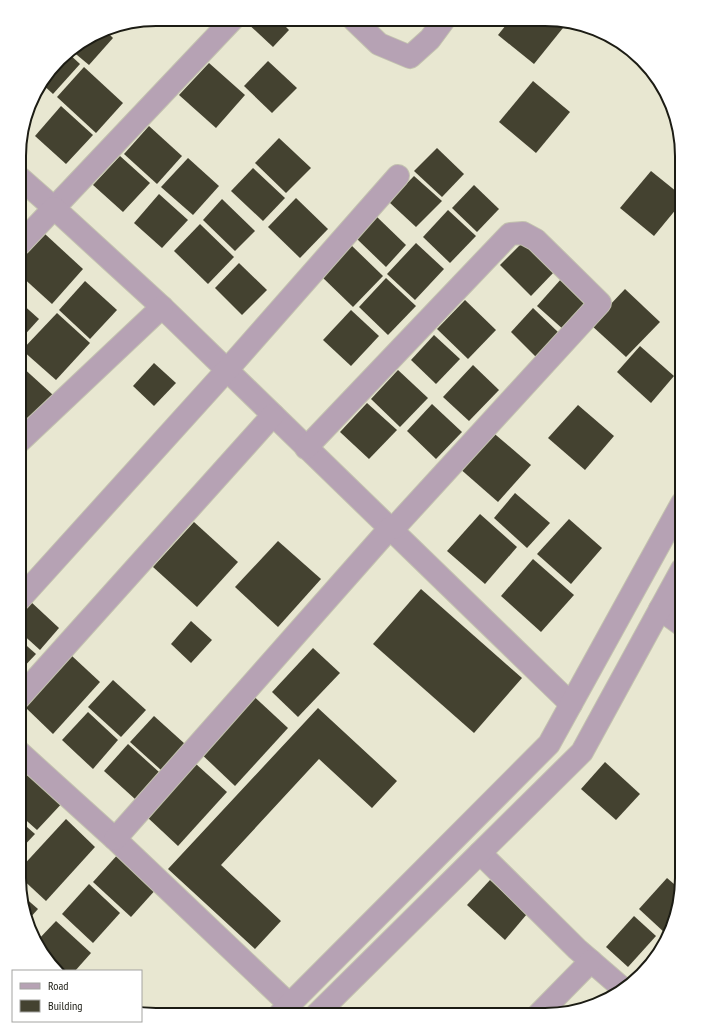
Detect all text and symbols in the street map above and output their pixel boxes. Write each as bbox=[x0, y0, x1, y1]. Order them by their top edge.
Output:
legend bbox=[12, 970, 142, 1022]
text: Road bbox=[48, 978, 68, 993]
text: Building bbox=[48, 998, 83, 1013]

